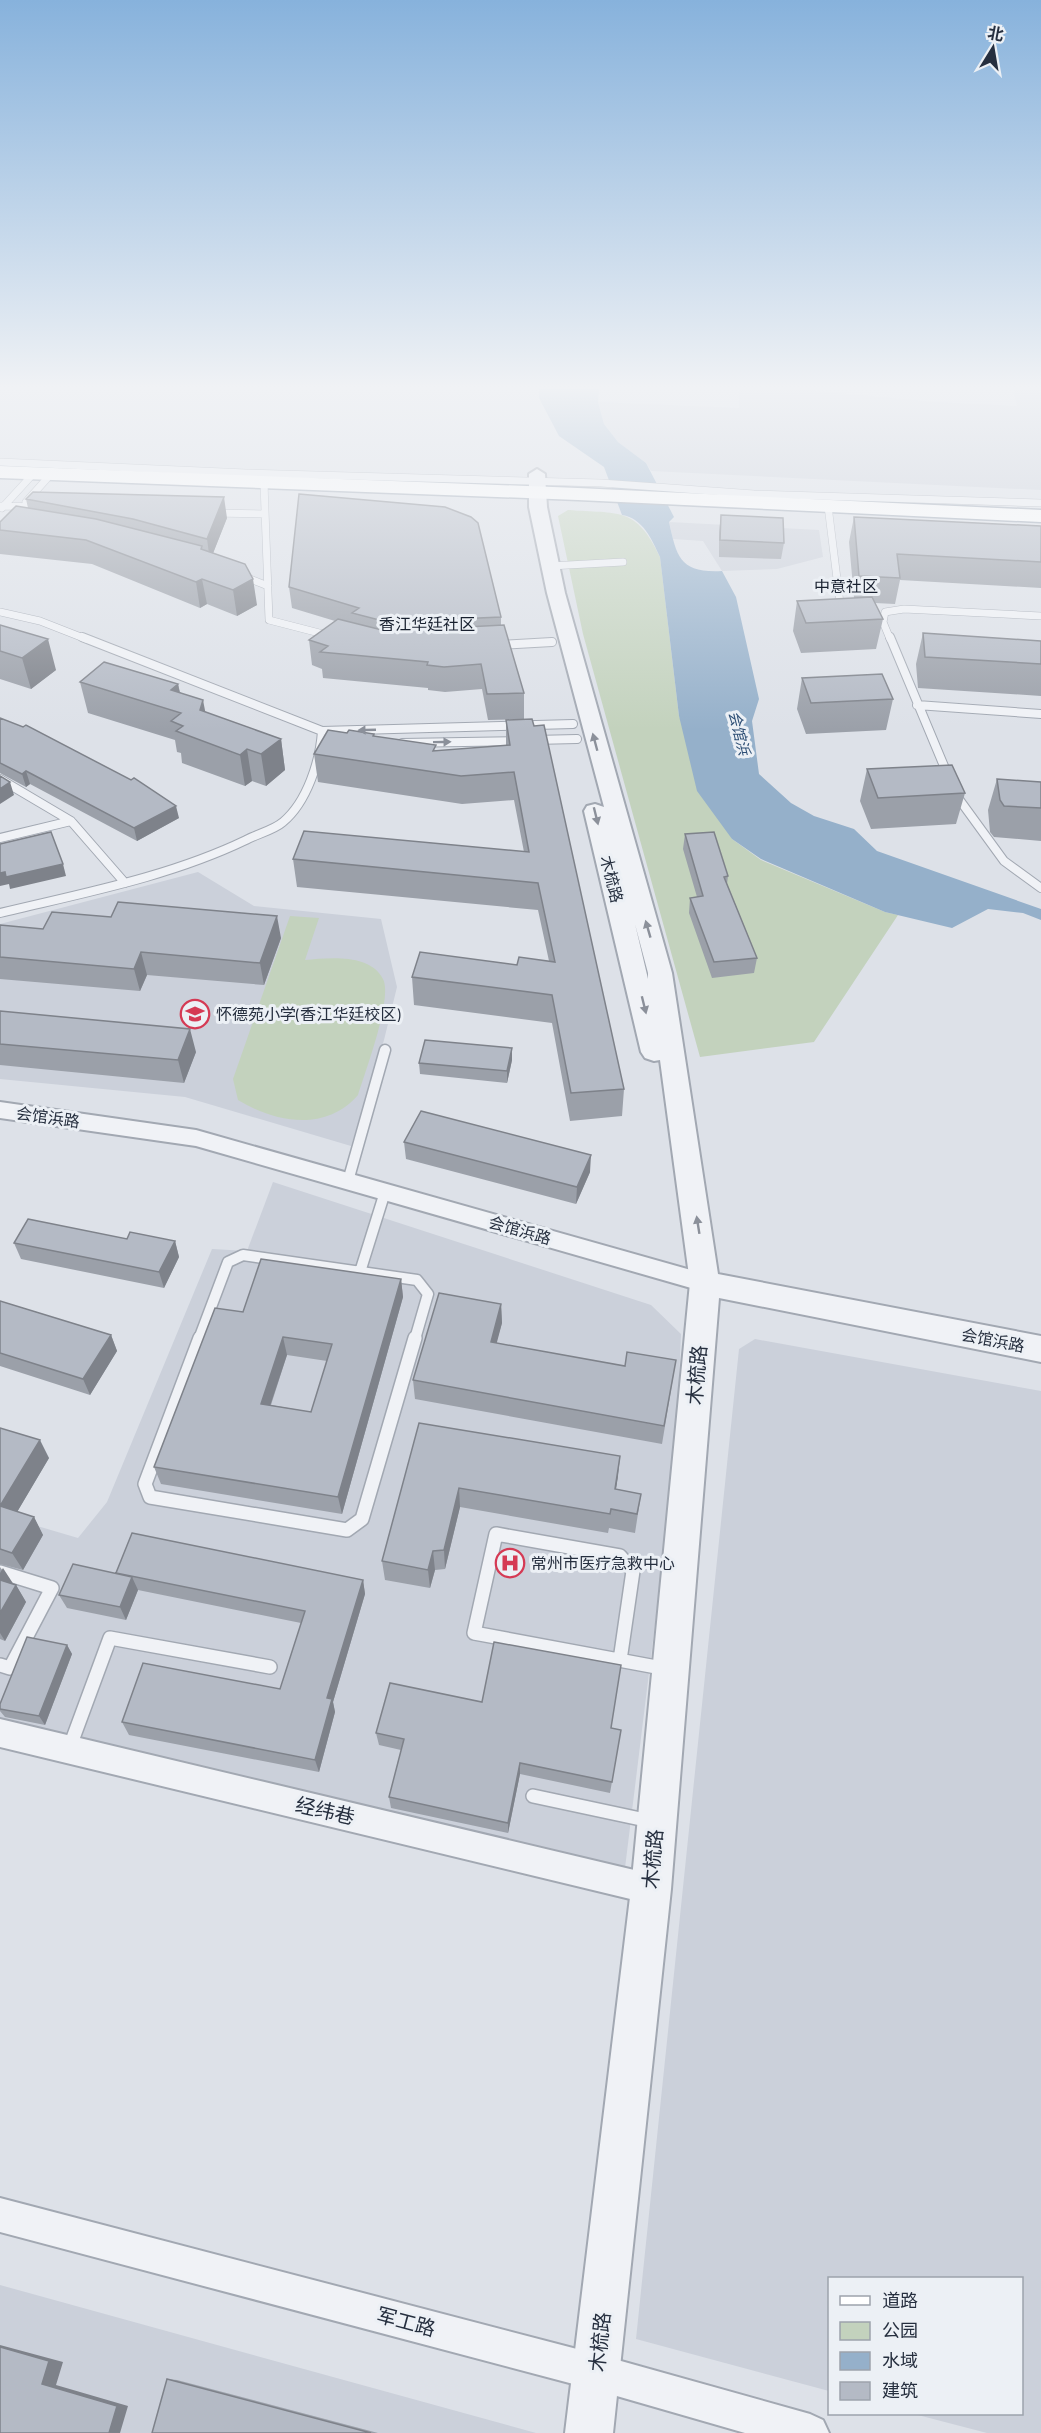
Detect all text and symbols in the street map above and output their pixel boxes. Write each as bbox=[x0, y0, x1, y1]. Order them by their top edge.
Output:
north arrow bbox=[963, 18, 1023, 78]
text: 北 bbox=[986, 22, 1006, 44]
district label: 中意社区 bbox=[814, 576, 878, 595]
district label: 香江华廷社区 bbox=[379, 614, 475, 633]
water label: 会馆浜 bbox=[726, 709, 755, 759]
one-way arrow bbox=[358, 725, 377, 735]
one-way arrow bbox=[590, 733, 599, 751]
one-way arrow bbox=[433, 737, 452, 747]
one-way arrow bbox=[592, 807, 601, 825]
street label: 木梳路 bbox=[597, 853, 628, 904]
one-way arrow bbox=[642, 920, 652, 938]
one-way arrow bbox=[639, 996, 649, 1015]
school or university icon: 怀德苑小学(香江华廷校区) bbox=[179, 998, 211, 1030]
place label: 怀德苑小学(香江华廷校区) bbox=[216, 1004, 401, 1023]
street label: 会馆浜路 bbox=[15, 1103, 81, 1130]
street label: 会馆浜路 bbox=[487, 1212, 554, 1247]
one-way arrow bbox=[694, 1215, 703, 1234]
street label: 会馆浜路 bbox=[960, 1324, 1026, 1355]
street label: 木梳路 bbox=[681, 1344, 711, 1406]
hospital icon: 常州市医疗急救中心 bbox=[494, 1547, 526, 1579]
place label: 常州市医疗急救中心 bbox=[531, 1553, 675, 1572]
street label: 经纬巷 bbox=[293, 1792, 357, 1828]
street label: 木梳路 bbox=[637, 1828, 667, 1890]
legend bbox=[828, 2277, 1023, 2415]
text: 道路 bbox=[882, 2289, 918, 2311]
street label: 军工路 bbox=[374, 2302, 438, 2340]
street label: 木梳路 bbox=[584, 2311, 614, 2373]
text: 公园 bbox=[882, 2319, 918, 2341]
text: 水域 bbox=[882, 2349, 918, 2371]
text: 建筑 bbox=[882, 2379, 918, 2401]

